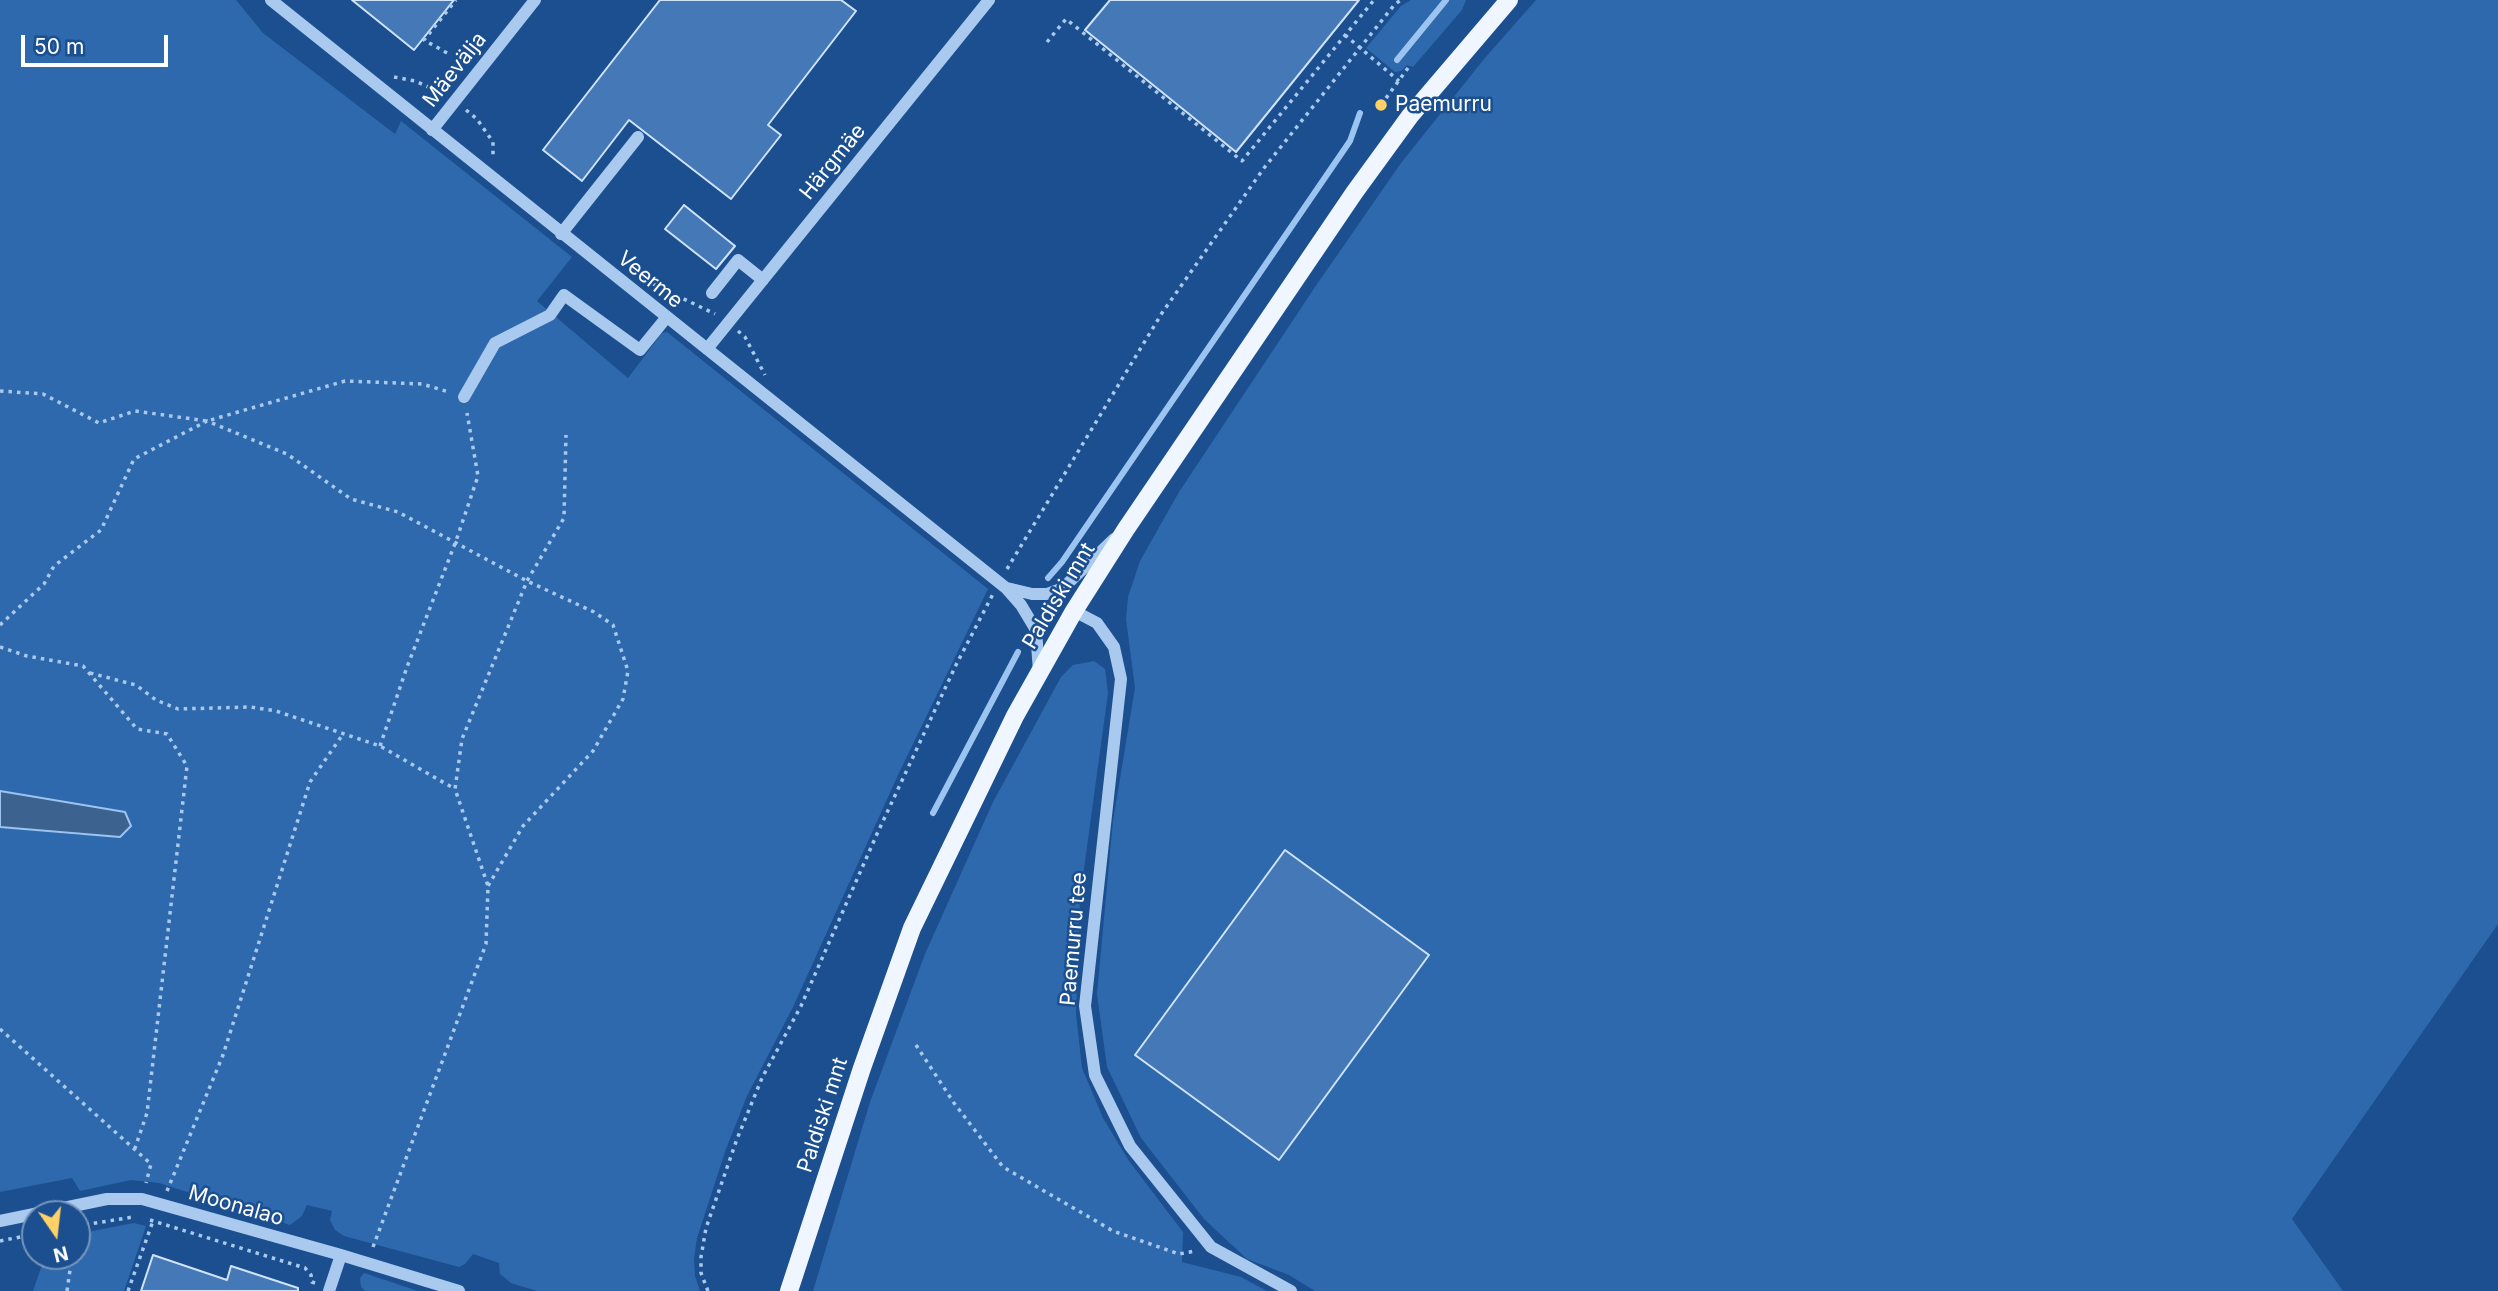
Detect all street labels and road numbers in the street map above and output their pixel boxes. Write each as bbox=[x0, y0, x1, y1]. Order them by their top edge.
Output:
street label: Mäevälja bbox=[418, 28, 492, 112]
street label: Härgmäe bbox=[795, 119, 871, 205]
street label: Veerme bbox=[612, 246, 688, 314]
street label: Paldiski mnt bbox=[1017, 538, 1101, 654]
street label: Paemurru tee bbox=[1056, 871, 1092, 1007]
street label: Paldiski mnt bbox=[793, 1054, 853, 1176]
street label: Moonalao bbox=[186, 1180, 286, 1232]

